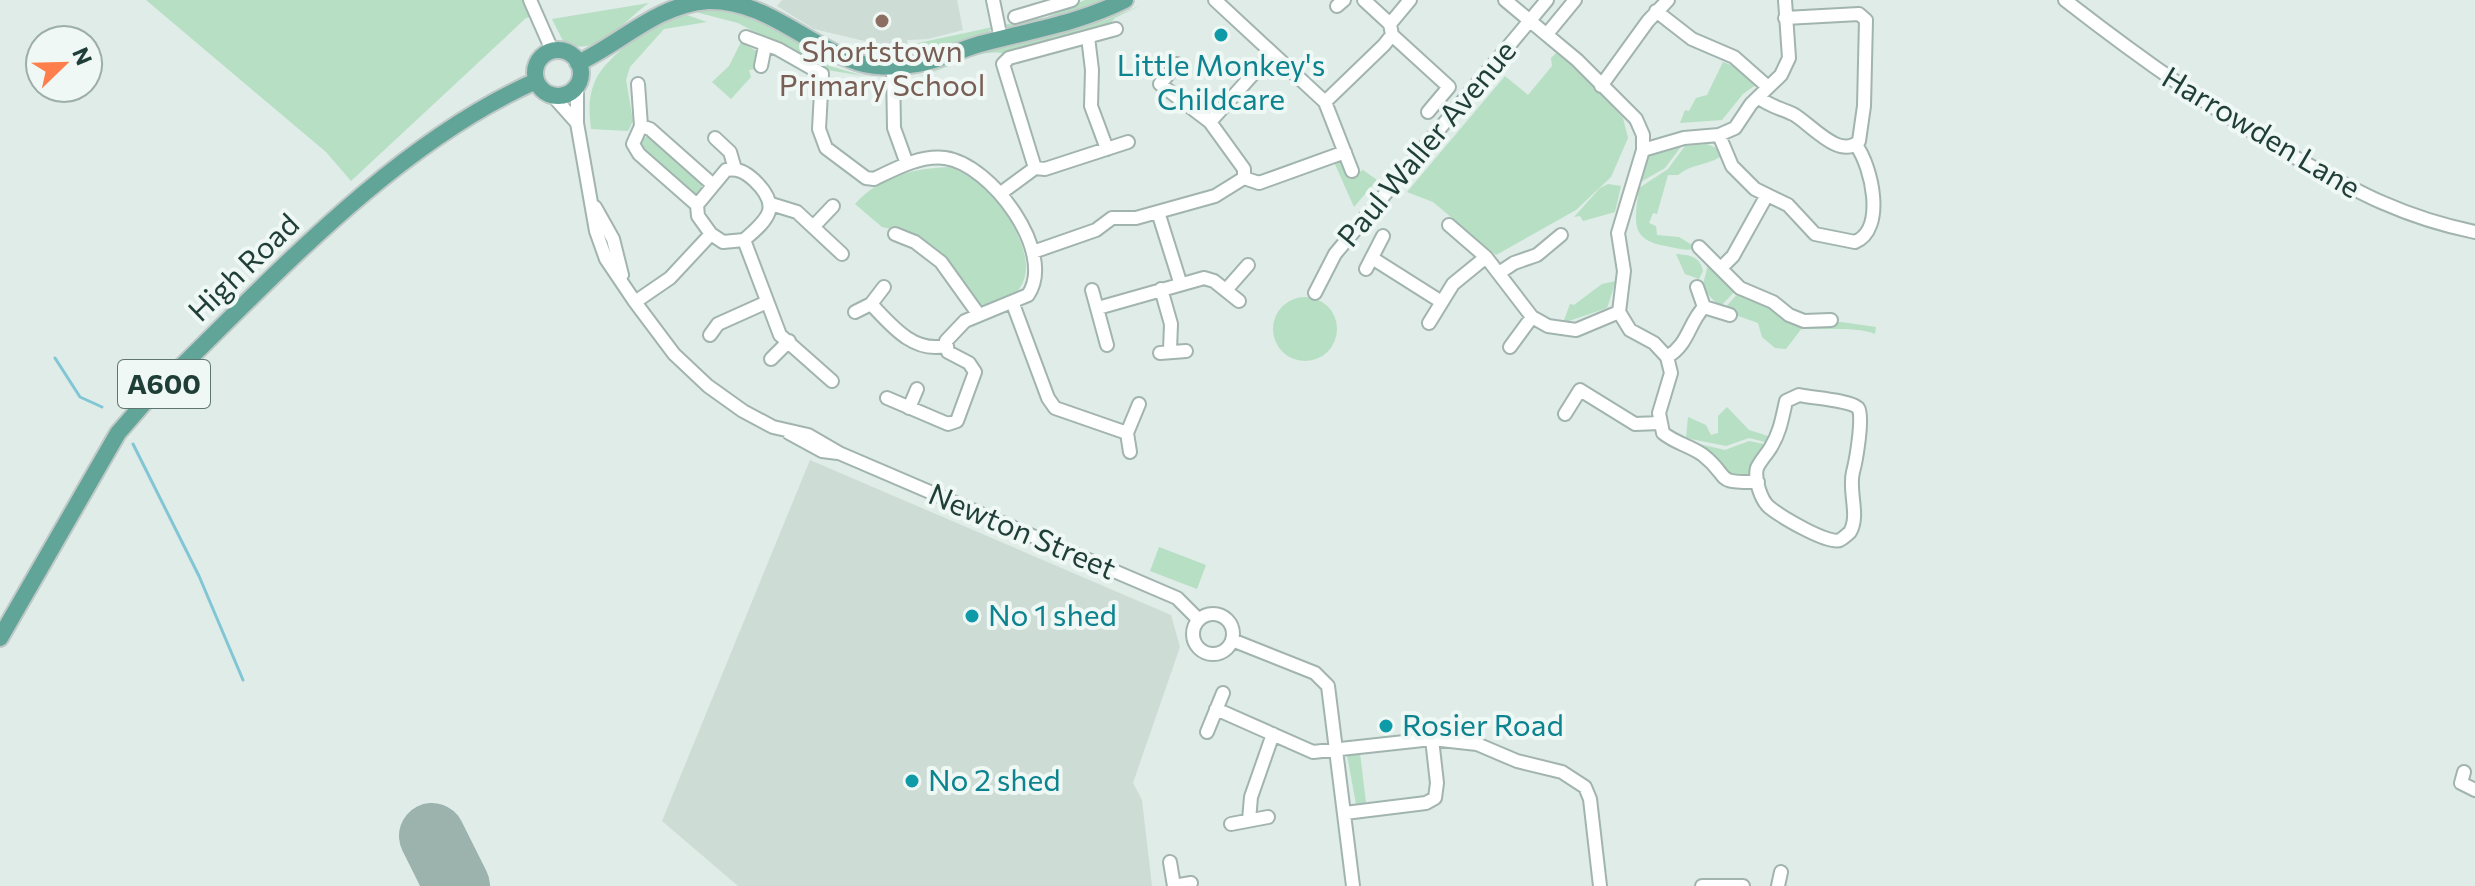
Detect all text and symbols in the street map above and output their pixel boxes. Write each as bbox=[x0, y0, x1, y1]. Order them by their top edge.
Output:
marker: Shortstown Primary School bbox=[873, 12, 891, 30]
north arrow bbox=[24, 24, 104, 104]
marker: Little Monkey's Childcare bbox=[1212, 26, 1230, 44]
place label: Shortstown Primary School bbox=[779, 31, 985, 102]
street label: Paul Waller Avenue bbox=[1328, 32, 1522, 253]
text: N bbox=[67, 43, 99, 69]
place label: Little Monkey's Childcare bbox=[1117, 45, 1325, 116]
street label: Harrowden Lane bbox=[2156, 57, 2368, 205]
street label: High Road bbox=[179, 204, 305, 328]
road number: A600 bbox=[118, 360, 210, 408]
street label: Newton Street bbox=[924, 474, 1122, 586]
place label: No 1 shed bbox=[988, 595, 1117, 632]
marker: No 1 shed bbox=[963, 607, 981, 625]
place label: Rosier Road bbox=[1402, 705, 1564, 742]
marker: Rosier Road bbox=[1377, 717, 1395, 735]
place label: No 2 shed bbox=[928, 760, 1061, 797]
marker: No 2 shed bbox=[903, 772, 921, 790]

